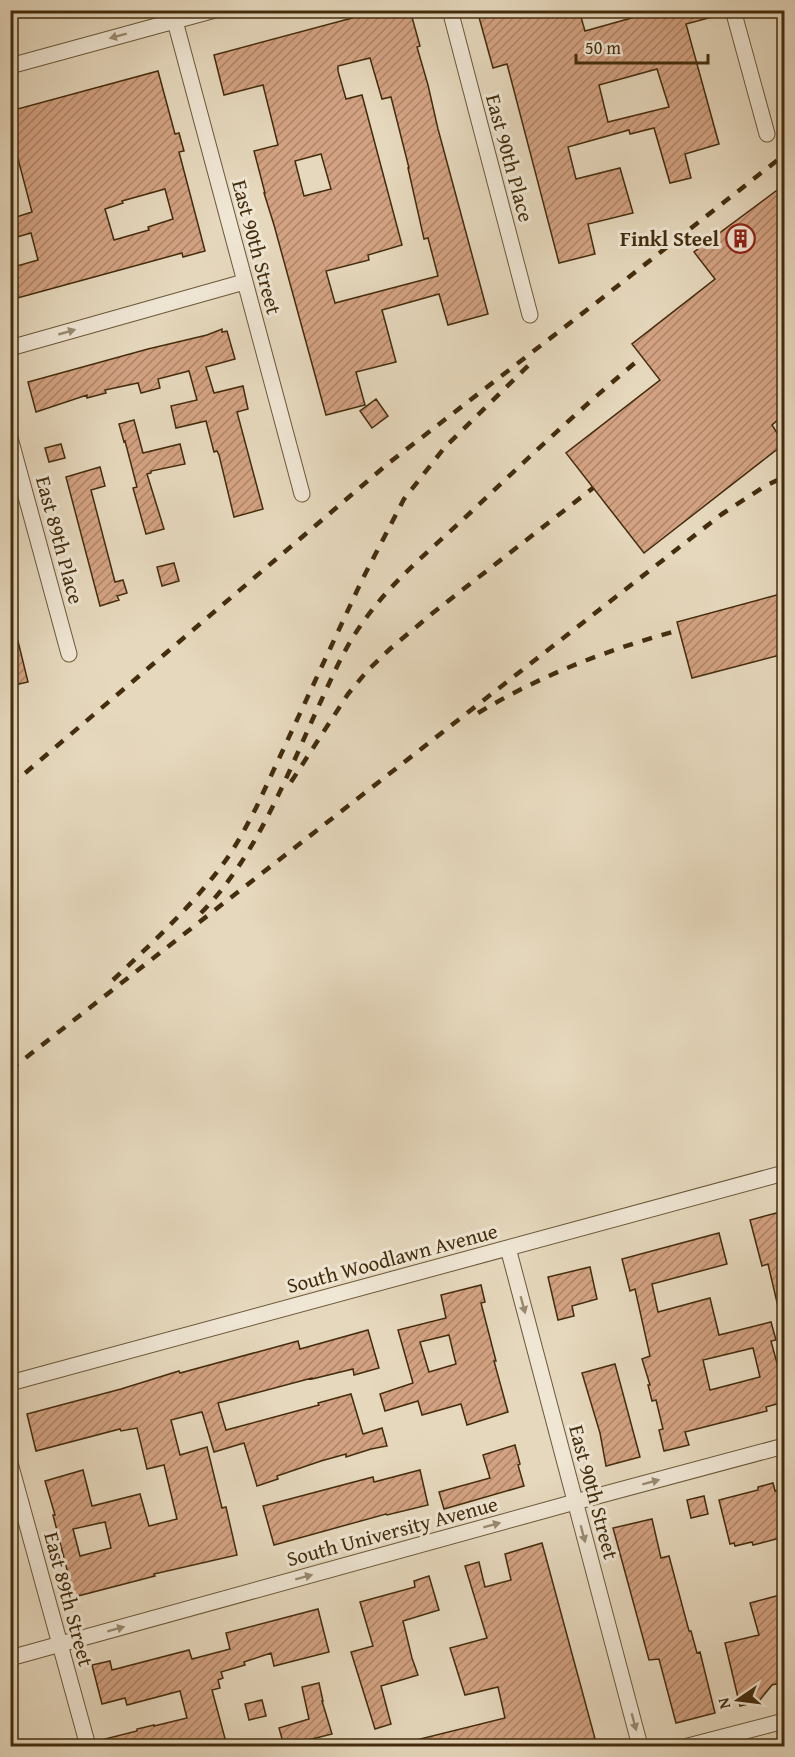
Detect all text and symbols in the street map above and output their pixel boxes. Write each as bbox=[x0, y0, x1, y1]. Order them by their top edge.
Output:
scale bar bbox=[576, 27, 708, 65]
one-way arrow bbox=[109, 32, 127, 42]
text: 50 m bbox=[585, 34, 621, 61]
street label: East 90th Place bbox=[478, 91, 542, 226]
street label: East 90th Street bbox=[224, 176, 290, 318]
building icon: Finkl Steel bbox=[724, 222, 756, 254]
place label: Finkl Steel bbox=[620, 223, 719, 254]
one-way arrow bbox=[58, 327, 76, 336]
street label: East 89th Place bbox=[28, 473, 92, 608]
street label: South Woodlawn Avenue bbox=[283, 1215, 501, 1301]
one-way arrow bbox=[518, 1296, 528, 1314]
street label: East 90th Street bbox=[561, 1421, 627, 1563]
one-way arrow bbox=[642, 1476, 661, 1486]
street label: South University Avenue bbox=[283, 1488, 501, 1574]
one-way arrow bbox=[483, 1520, 501, 1529]
one-way arrow bbox=[579, 1525, 588, 1543]
street label: East 89th Street bbox=[36, 1528, 102, 1670]
one-way arrow bbox=[295, 1572, 313, 1581]
one-way arrow bbox=[107, 1624, 125, 1633]
north arrow bbox=[708, 1670, 768, 1730]
text: N bbox=[710, 1695, 736, 1712]
one-way arrow bbox=[629, 1713, 639, 1731]

